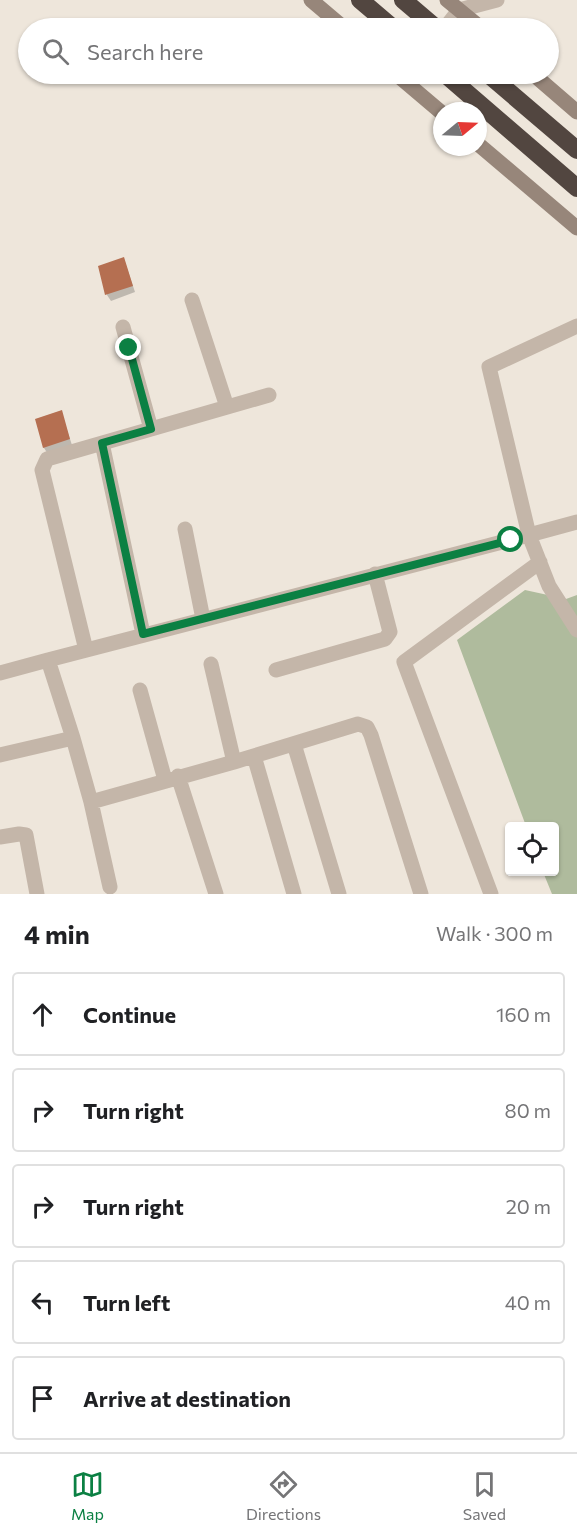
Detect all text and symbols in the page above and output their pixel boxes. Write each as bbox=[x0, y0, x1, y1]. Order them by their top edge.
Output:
search box bbox=[18, 18, 559, 84]
icon: search bbox=[39, 35, 72, 68]
text: Search here bbox=[87, 38, 203, 65]
north arrow bbox=[433, 102, 487, 156]
route end bbox=[115, 334, 141, 360]
route start bbox=[497, 526, 523, 552]
map controls bbox=[505, 822, 559, 876]
button: locate bbox=[505, 822, 559, 876]
text: 4 min bbox=[24, 918, 90, 949]
text: Walk · 300 m bbox=[436, 921, 553, 945]
icon: ahead bbox=[26, 998, 59, 1031]
text: Continue bbox=[83, 1001, 176, 1028]
text: 160 m bbox=[496, 1002, 551, 1026]
icon: right bbox=[26, 1094, 59, 1127]
text: Turn right bbox=[83, 1097, 184, 1124]
text: 80 m bbox=[505, 1098, 551, 1122]
icon: right bbox=[26, 1190, 59, 1223]
text: Turn right bbox=[83, 1193, 184, 1220]
text: 20 m bbox=[506, 1194, 551, 1218]
icon: left bbox=[26, 1286, 59, 1319]
text: Turn left bbox=[83, 1289, 170, 1316]
text: 40 m bbox=[505, 1290, 551, 1314]
icon: arrive bbox=[26, 1382, 59, 1415]
text: Arrive at destination bbox=[83, 1385, 291, 1412]
tab: Map bbox=[71, 1468, 104, 1523]
tab: Directions bbox=[246, 1468, 321, 1523]
tab: Saved bbox=[463, 1468, 506, 1523]

